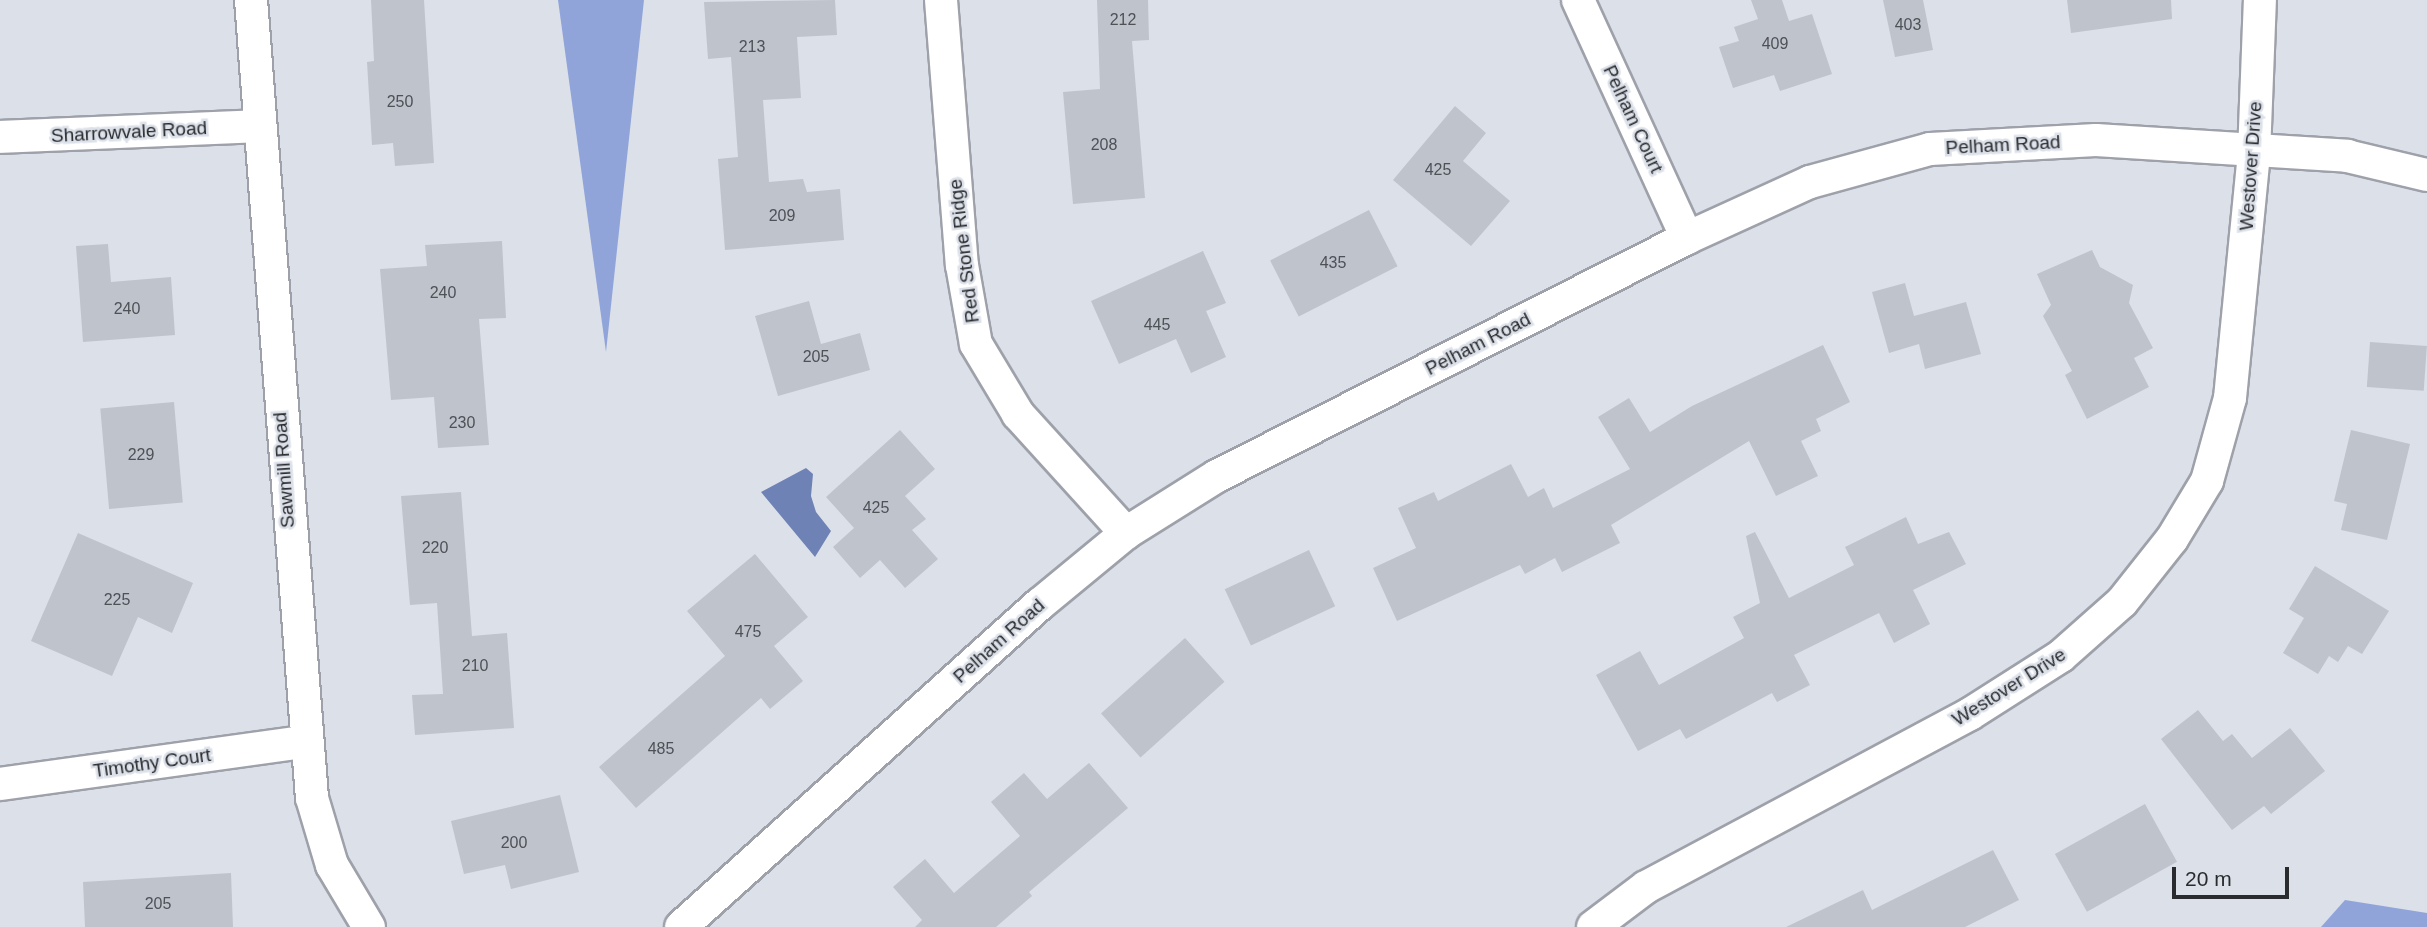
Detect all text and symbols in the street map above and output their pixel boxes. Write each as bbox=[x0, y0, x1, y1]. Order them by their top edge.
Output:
house number: 212 bbox=[1110, 10, 1136, 30]
house number: 403 bbox=[1895, 15, 1921, 35]
house number: 409 bbox=[1762, 34, 1788, 54]
house number: 213 bbox=[739, 37, 765, 57]
street label: Pelham Court bbox=[1598, 62, 1668, 176]
house number: 250 bbox=[387, 92, 413, 112]
street label: Westover Drive bbox=[2235, 101, 2267, 231]
street label: Sharrowvale Road bbox=[50, 117, 208, 147]
street label: Pelham Road bbox=[1945, 131, 2061, 159]
house number: 208 bbox=[1091, 135, 1117, 155]
house number: 425 bbox=[1425, 160, 1451, 180]
street label: Red Stone Ridge bbox=[944, 178, 984, 324]
house number: 209 bbox=[769, 206, 795, 226]
house number: 435 bbox=[1320, 253, 1346, 273]
house number: 240 bbox=[430, 283, 456, 303]
house number: 240 bbox=[114, 299, 140, 319]
street label: Pelham Road bbox=[1422, 308, 1534, 380]
house number: 445 bbox=[1144, 315, 1170, 335]
house number: 205 bbox=[803, 347, 829, 367]
street label: Sawmill Road bbox=[269, 411, 299, 529]
house number: 230 bbox=[449, 413, 475, 433]
house number: 229 bbox=[128, 445, 154, 465]
house number: 425 bbox=[863, 498, 889, 518]
house number: 220 bbox=[422, 538, 448, 558]
house number: 225 bbox=[104, 590, 130, 610]
street label: Pelham Road bbox=[949, 594, 1049, 688]
house number: 475 bbox=[735, 622, 761, 642]
street label: Westover Drive bbox=[1948, 643, 2070, 731]
house number: 210 bbox=[462, 656, 488, 676]
house number: 485 bbox=[648, 739, 674, 759]
street label: Timothy Court bbox=[92, 743, 212, 783]
house number: 200 bbox=[501, 833, 527, 853]
scale bar bbox=[2175, 853, 2292, 897]
text: 20 m bbox=[2185, 867, 2232, 890]
house number: 205 bbox=[145, 894, 171, 914]

